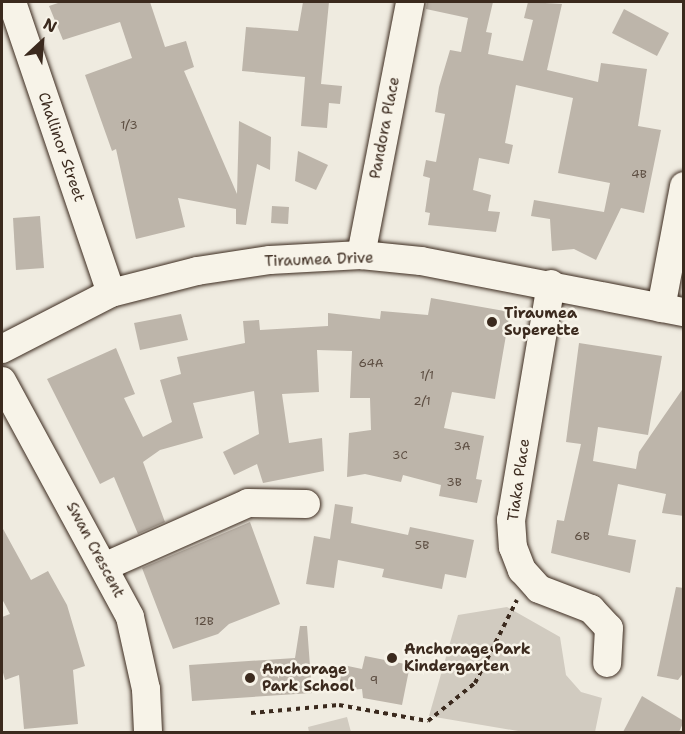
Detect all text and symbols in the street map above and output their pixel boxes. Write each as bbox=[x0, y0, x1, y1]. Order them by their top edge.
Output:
north arrow bbox=[12, 12, 72, 72]
text: N bbox=[40, 13, 60, 38]
street label: Pandora Place bbox=[366, 76, 404, 180]
street label: Challinor Street bbox=[34, 90, 88, 204]
house number: 1/3 bbox=[120, 119, 138, 133]
house number: 4B bbox=[631, 168, 647, 182]
street label: Tiraumea Drive bbox=[264, 249, 374, 271]
place label: Tiraumea Superette bbox=[504, 304, 580, 339]
marker: Tiraumea Superette bbox=[485, 315, 499, 329]
house number: 64A bbox=[358, 357, 384, 371]
house number: 1/1 bbox=[420, 369, 434, 383]
house number: 2/1 bbox=[413, 395, 431, 409]
street label: Tiaka Place bbox=[504, 438, 534, 522]
house number: 3A bbox=[454, 440, 470, 454]
house number: 3C bbox=[392, 449, 408, 463]
house number: 3B bbox=[446, 476, 462, 490]
street label: Swan Crescent bbox=[62, 499, 128, 601]
house number: 6B bbox=[574, 530, 590, 544]
house number: 5B bbox=[415, 539, 429, 553]
house number: 12B bbox=[194, 615, 214, 629]
place label: Anchorage Park Kindergarten bbox=[404, 640, 531, 675]
marker: Anchorage Park Kindergarten bbox=[385, 651, 399, 665]
place label: Anchorage Park School bbox=[262, 660, 354, 695]
marker: Anchorage Park School bbox=[243, 671, 257, 685]
house number: 9 bbox=[370, 674, 378, 688]

